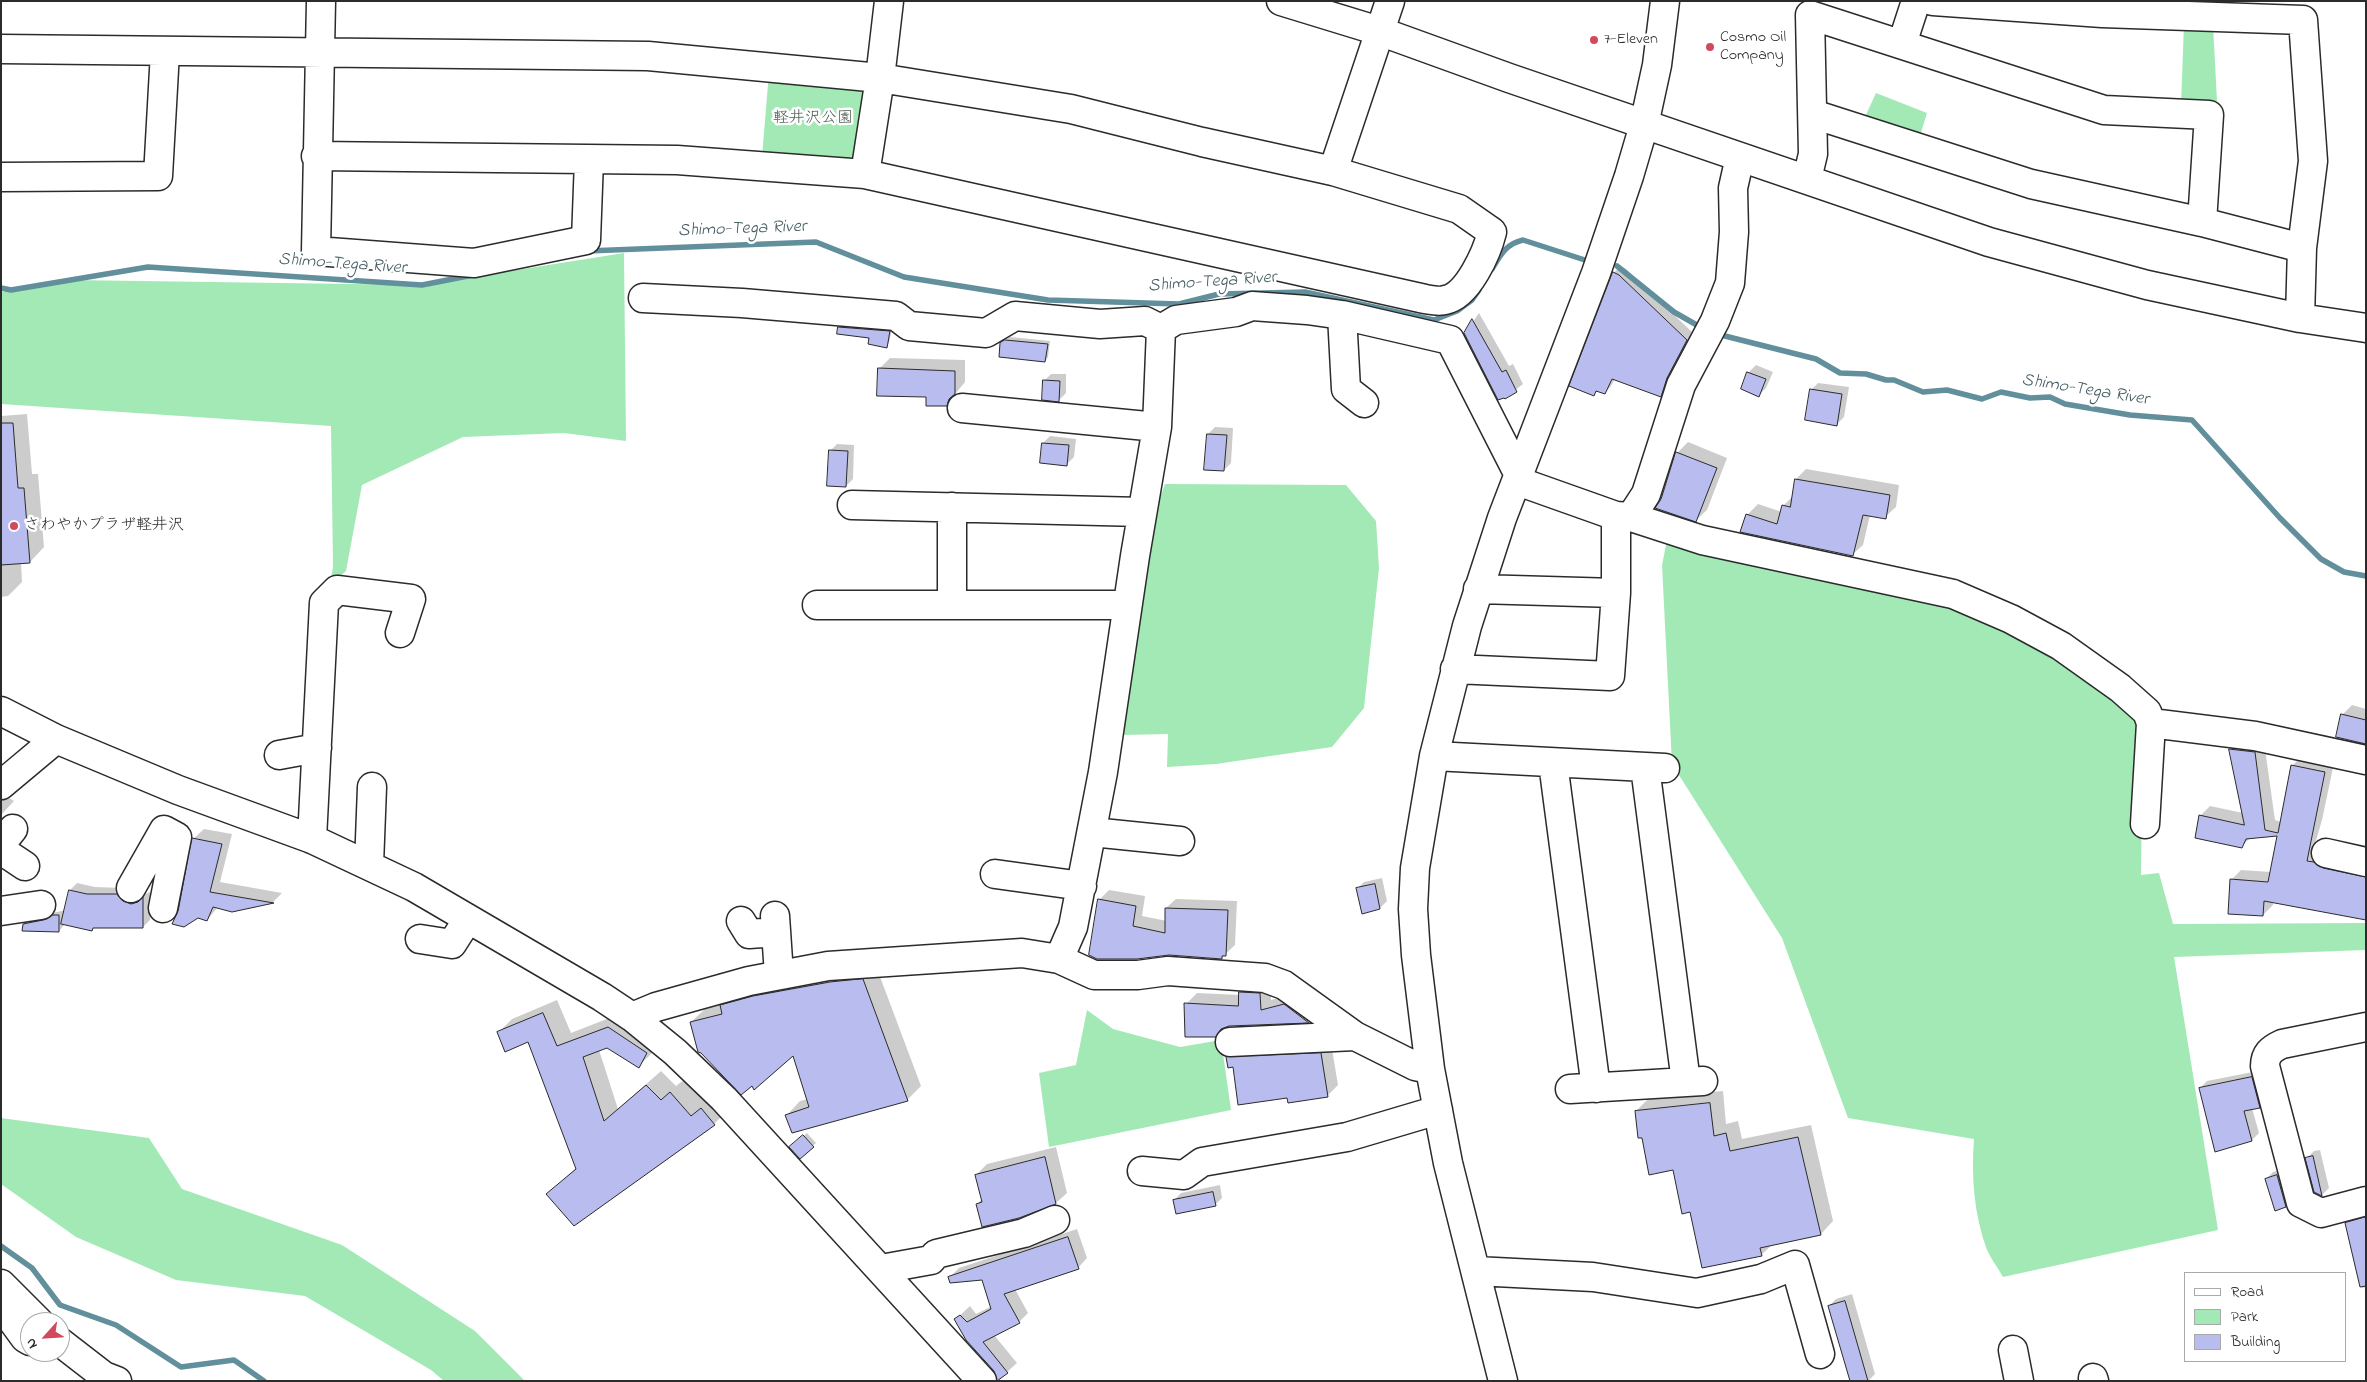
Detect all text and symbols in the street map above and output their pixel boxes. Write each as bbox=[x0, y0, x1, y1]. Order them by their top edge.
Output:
place label: Cosmo Oil Company bbox=[1720, 28, 1786, 66]
place label: 7-Eleven bbox=[1604, 30, 1658, 50]
marker: 7-Eleven bbox=[1588, 34, 1600, 46]
marker: Cosmo Oil Company bbox=[1704, 41, 1716, 53]
park label: 軽井沢公園 bbox=[773, 109, 853, 129]
water label: Shimo-Tega River bbox=[677, 217, 807, 243]
water label: Shimo-Tega River bbox=[277, 250, 407, 280]
water label: Shimo-Tega River bbox=[1147, 268, 1277, 298]
water label: Shimo-Tega River bbox=[2020, 370, 2150, 412]
place label: さわやかプラザ軽井沢 bbox=[24, 516, 184, 536]
marker: さわやかプラザ軽井沢 bbox=[8, 520, 20, 532]
legend bbox=[2184, 1272, 2347, 1362]
text: Road bbox=[2231, 1281, 2264, 1303]
text: Park bbox=[2231, 1306, 2258, 1328]
north arrow bbox=[20, 1312, 70, 1362]
text: Building bbox=[2231, 1331, 2280, 1353]
text: N bbox=[20, 1335, 43, 1352]

